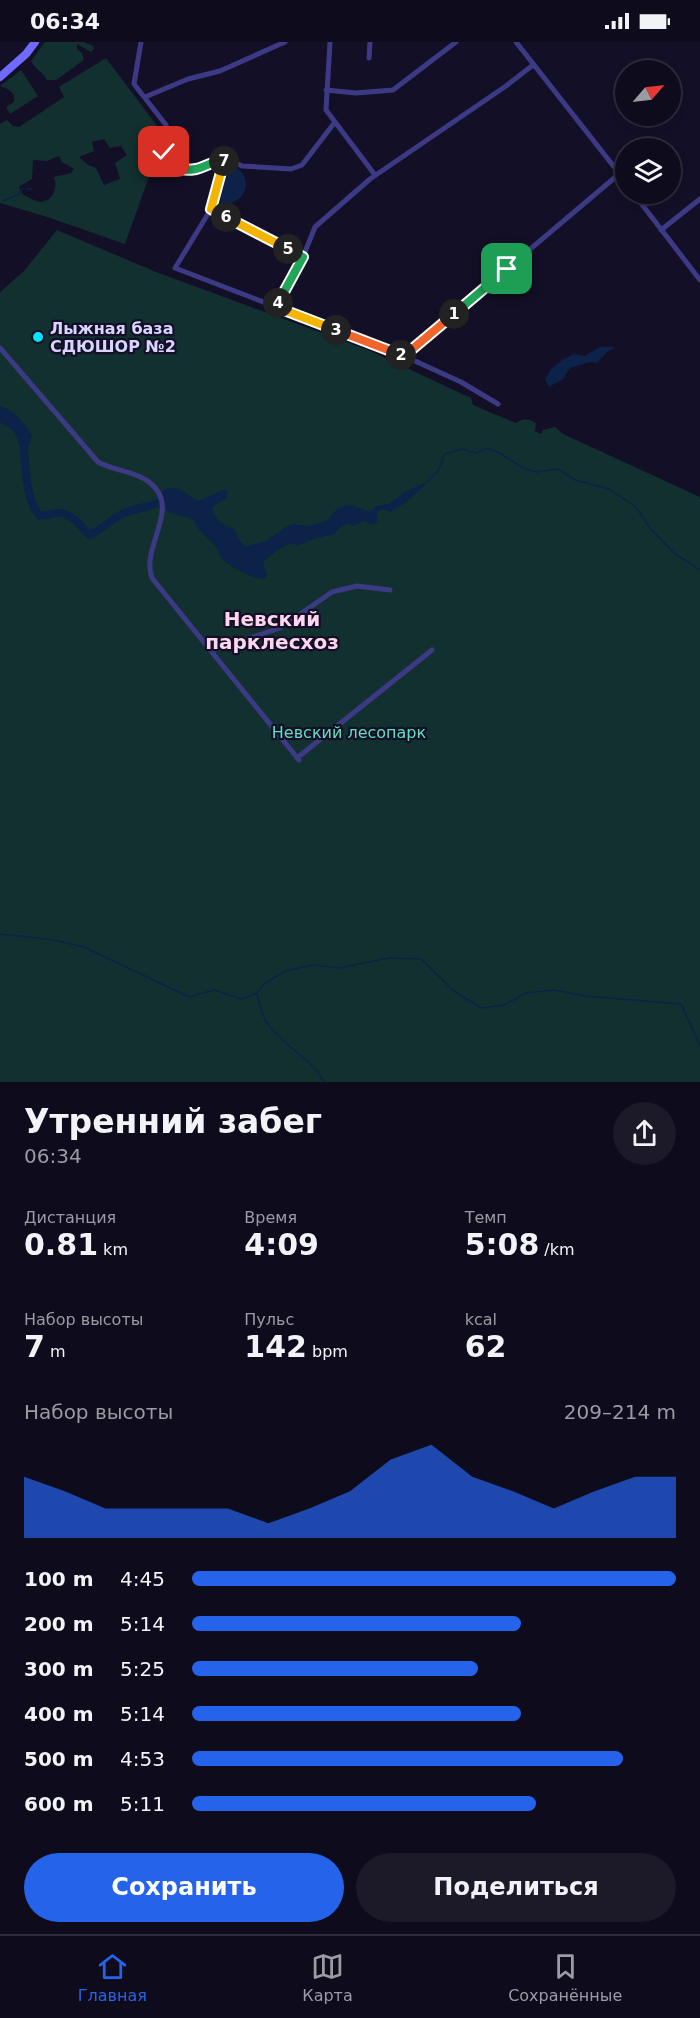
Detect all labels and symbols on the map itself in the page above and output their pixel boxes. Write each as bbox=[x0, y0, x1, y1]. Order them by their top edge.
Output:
north arrow bbox=[615, 60, 681, 126]
pin bbox=[138, 126, 189, 177]
pin: 7 bbox=[209, 146, 239, 176]
pin: 6 bbox=[211, 202, 241, 232]
pin: 5 bbox=[273, 234, 303, 264]
pin bbox=[481, 243, 532, 294]
pin: 4 bbox=[263, 288, 293, 318]
pin: 1 bbox=[439, 299, 469, 329]
pin: 3 bbox=[321, 315, 351, 345]
place label: Лыжная база СДЮШОР №2 bbox=[50, 319, 176, 356]
marker: Лыжная база СДЮШОР №2 bbox=[31, 330, 45, 344]
pin: 2 bbox=[386, 340, 416, 370]
district label: Невский парклесхоз bbox=[205, 607, 339, 654]
park label: Невский лесопарк bbox=[272, 723, 427, 742]

